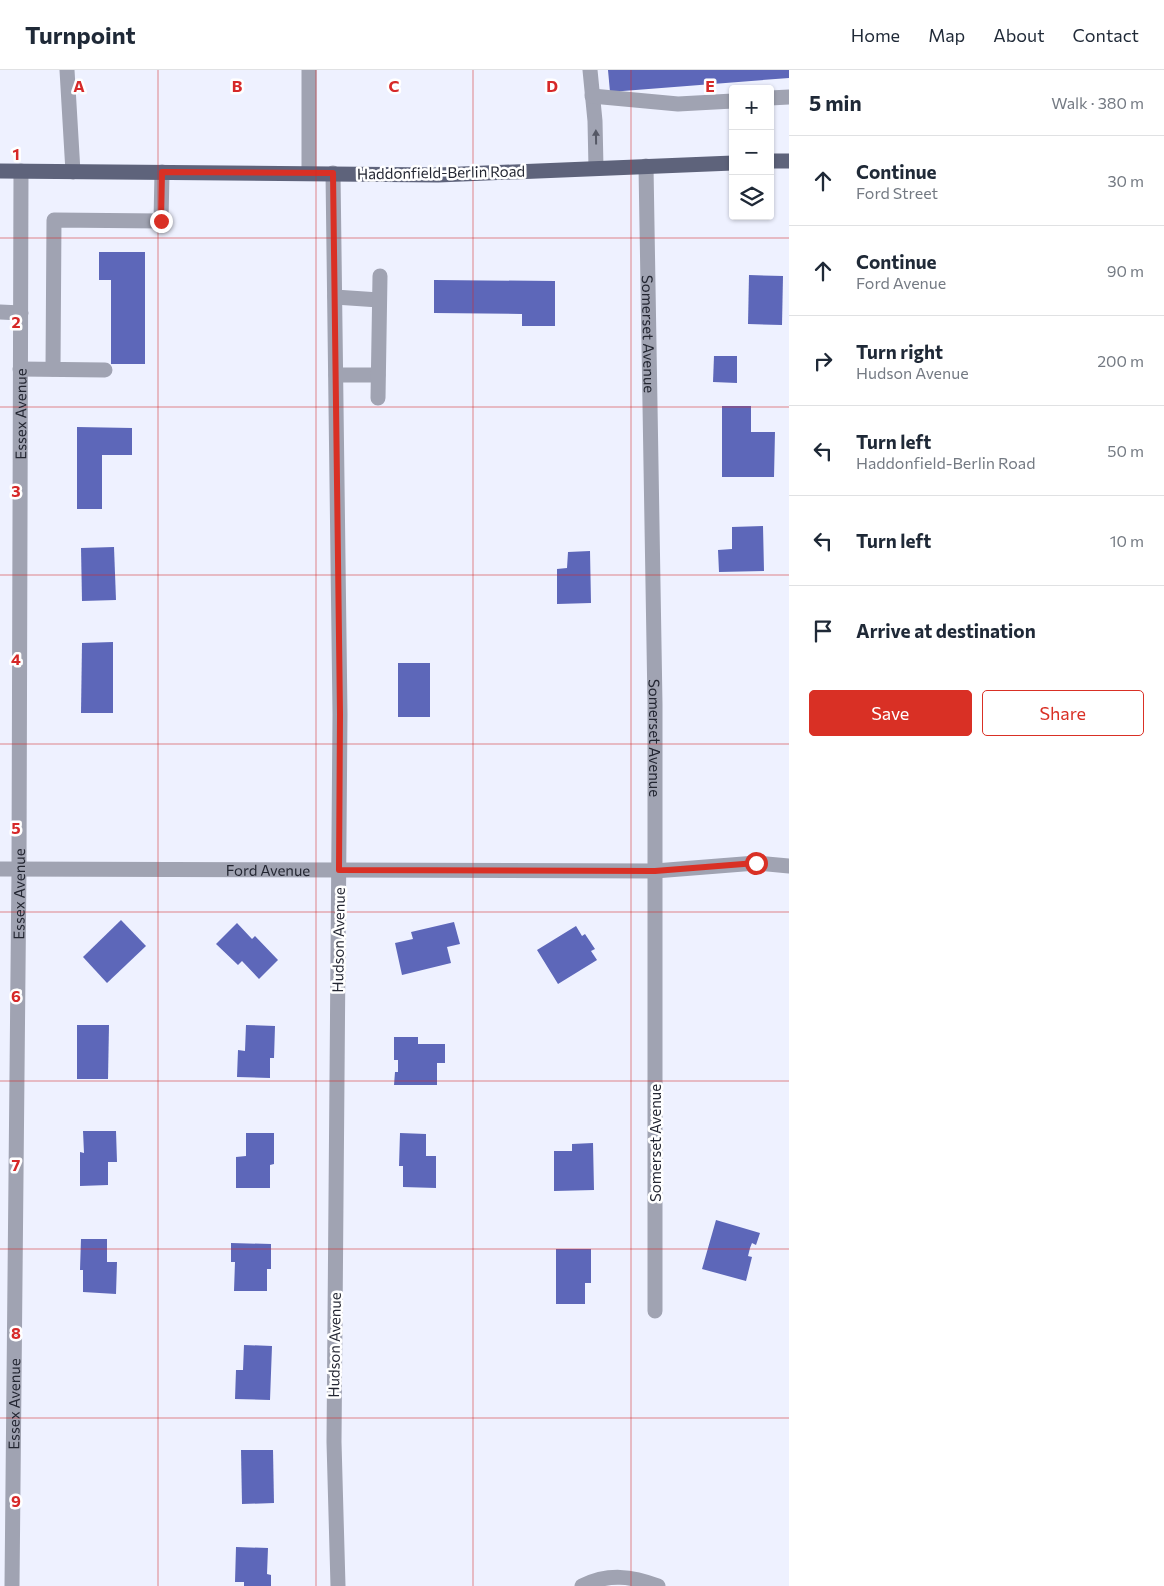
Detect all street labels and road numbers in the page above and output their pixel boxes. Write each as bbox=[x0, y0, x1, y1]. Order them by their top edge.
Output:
street label: Haddonfield-Berlin Road bbox=[357, 162, 525, 182]
street label: Somerset Avenue bbox=[639, 275, 659, 393]
street label: Essex Avenue bbox=[11, 368, 29, 460]
street label: Somerset Avenue bbox=[646, 679, 664, 797]
street label: Essex Avenue bbox=[9, 848, 28, 940]
street label: Ford Avenue bbox=[226, 861, 310, 879]
street label: Hudson Avenue bbox=[328, 887, 348, 993]
street label: Somerset Avenue bbox=[646, 1084, 664, 1202]
street label: Hudson Avenue bbox=[324, 1292, 344, 1398]
street label: Essex Avenue bbox=[4, 1358, 23, 1450]

